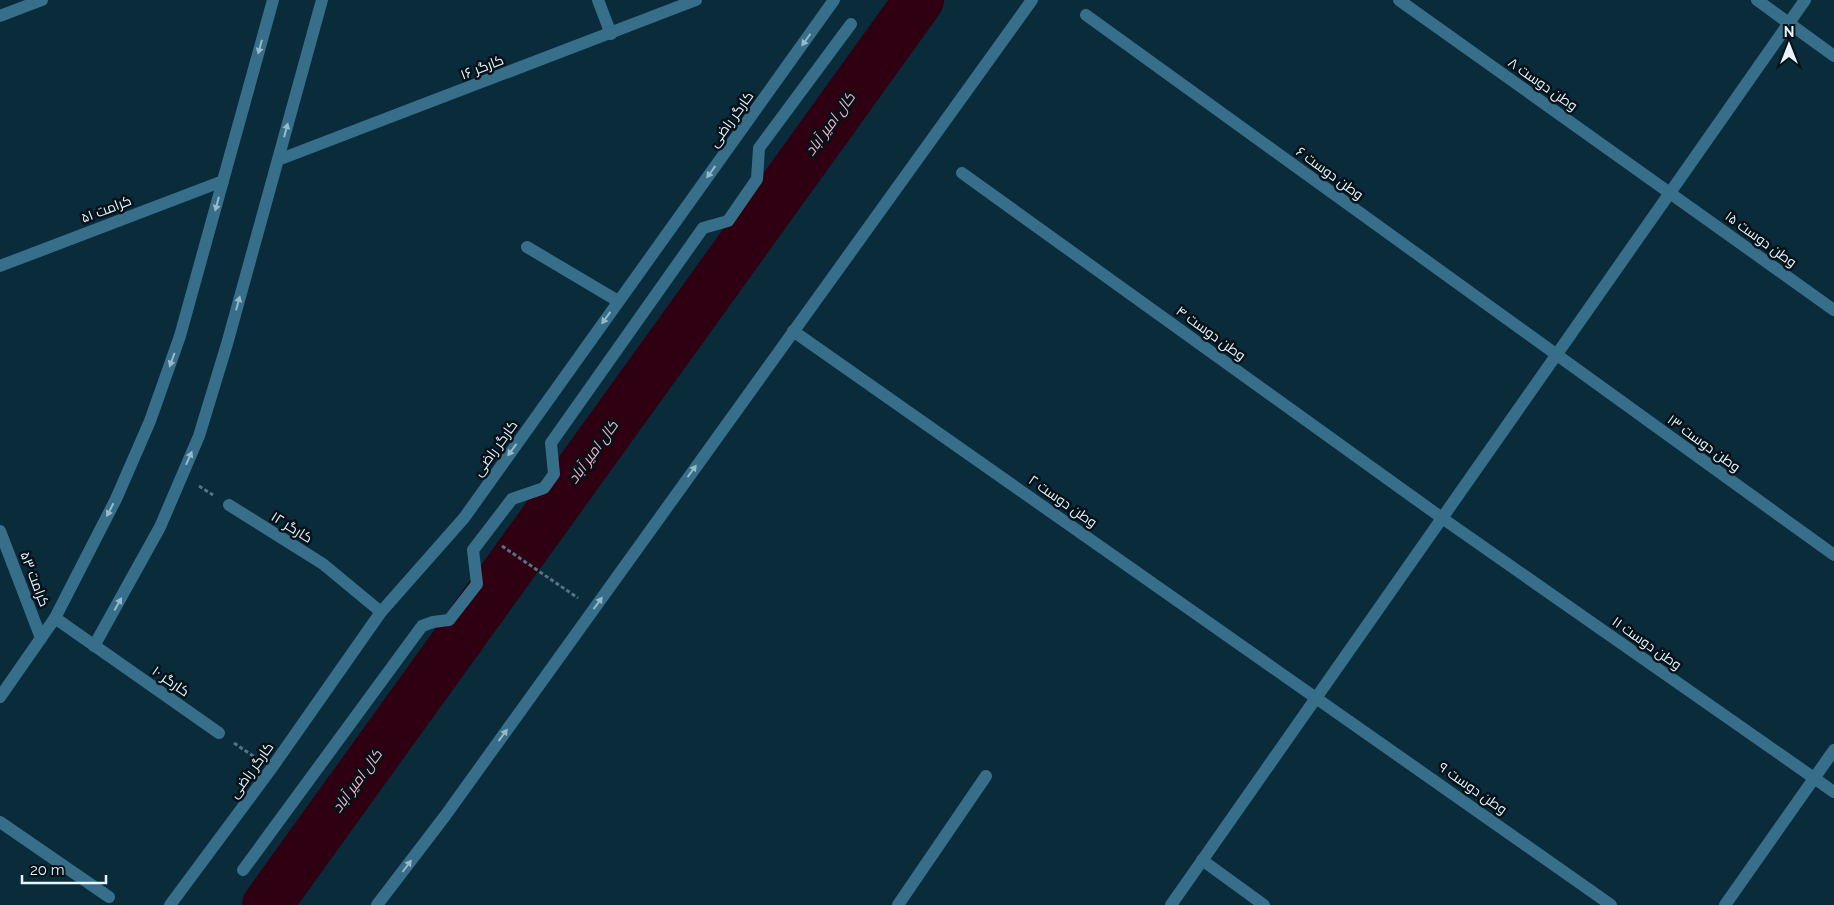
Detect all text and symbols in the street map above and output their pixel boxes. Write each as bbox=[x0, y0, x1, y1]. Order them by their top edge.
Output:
north arrow bbox=[1764, 20, 1814, 70]
text: N bbox=[1784, 24, 1794, 40]
one-way arrow bbox=[801, 33, 811, 47]
one-way arrow bbox=[255, 40, 263, 55]
street label: کارگر ۱۶ bbox=[458, 51, 506, 83]
street label: وطن دوست ۸ bbox=[1505, 54, 1581, 114]
street label: کارگر راضی bbox=[705, 88, 757, 150]
water label: کال امیر آباد bbox=[801, 88, 859, 159]
one-way arrow bbox=[283, 122, 291, 137]
street label: وطن دوست ۶ bbox=[1293, 143, 1367, 203]
one-way arrow bbox=[706, 165, 716, 179]
street label: کرامت ۵۱ bbox=[79, 192, 133, 226]
one-way arrow bbox=[212, 196, 220, 211]
street label: وطن دوست ۱۵ bbox=[1722, 208, 1800, 270]
one-way arrow bbox=[235, 296, 243, 311]
street label: وطن دوست ۴ bbox=[1173, 303, 1249, 363]
one-way arrow bbox=[601, 311, 612, 324]
one-way arrow bbox=[168, 353, 176, 368]
street label: وطن دوست ۱۳ bbox=[1664, 411, 1744, 475]
water label: کال امیر آباد bbox=[564, 416, 622, 487]
street label: کارگر راضی bbox=[469, 417, 521, 479]
one-way arrow bbox=[507, 443, 517, 457]
one-way arrow bbox=[186, 451, 194, 465]
one-way arrow bbox=[687, 464, 697, 478]
street label: وطن دوست ۲ bbox=[1026, 472, 1100, 530]
one-way arrow bbox=[106, 503, 114, 517]
street label: کارگر ۱۲ bbox=[268, 508, 316, 546]
street label: کرامت ۵۳ bbox=[17, 549, 53, 609]
one-way arrow bbox=[114, 596, 122, 611]
one-way arrow bbox=[592, 597, 603, 610]
street label: وطن دوست ۱۱ bbox=[1609, 613, 1685, 673]
street label: کارگر ۱۰ bbox=[149, 663, 193, 699]
one-way arrow bbox=[498, 729, 508, 742]
street label: کارگر راضی bbox=[225, 739, 277, 801]
water label: کال امیر آباد bbox=[328, 745, 386, 816]
street label: وطن دوست ۹ bbox=[1436, 759, 1510, 817]
scale bar bbox=[22, 852, 106, 884]
one-way arrow bbox=[401, 860, 412, 873]
text: 20 m bbox=[30, 861, 65, 879]

